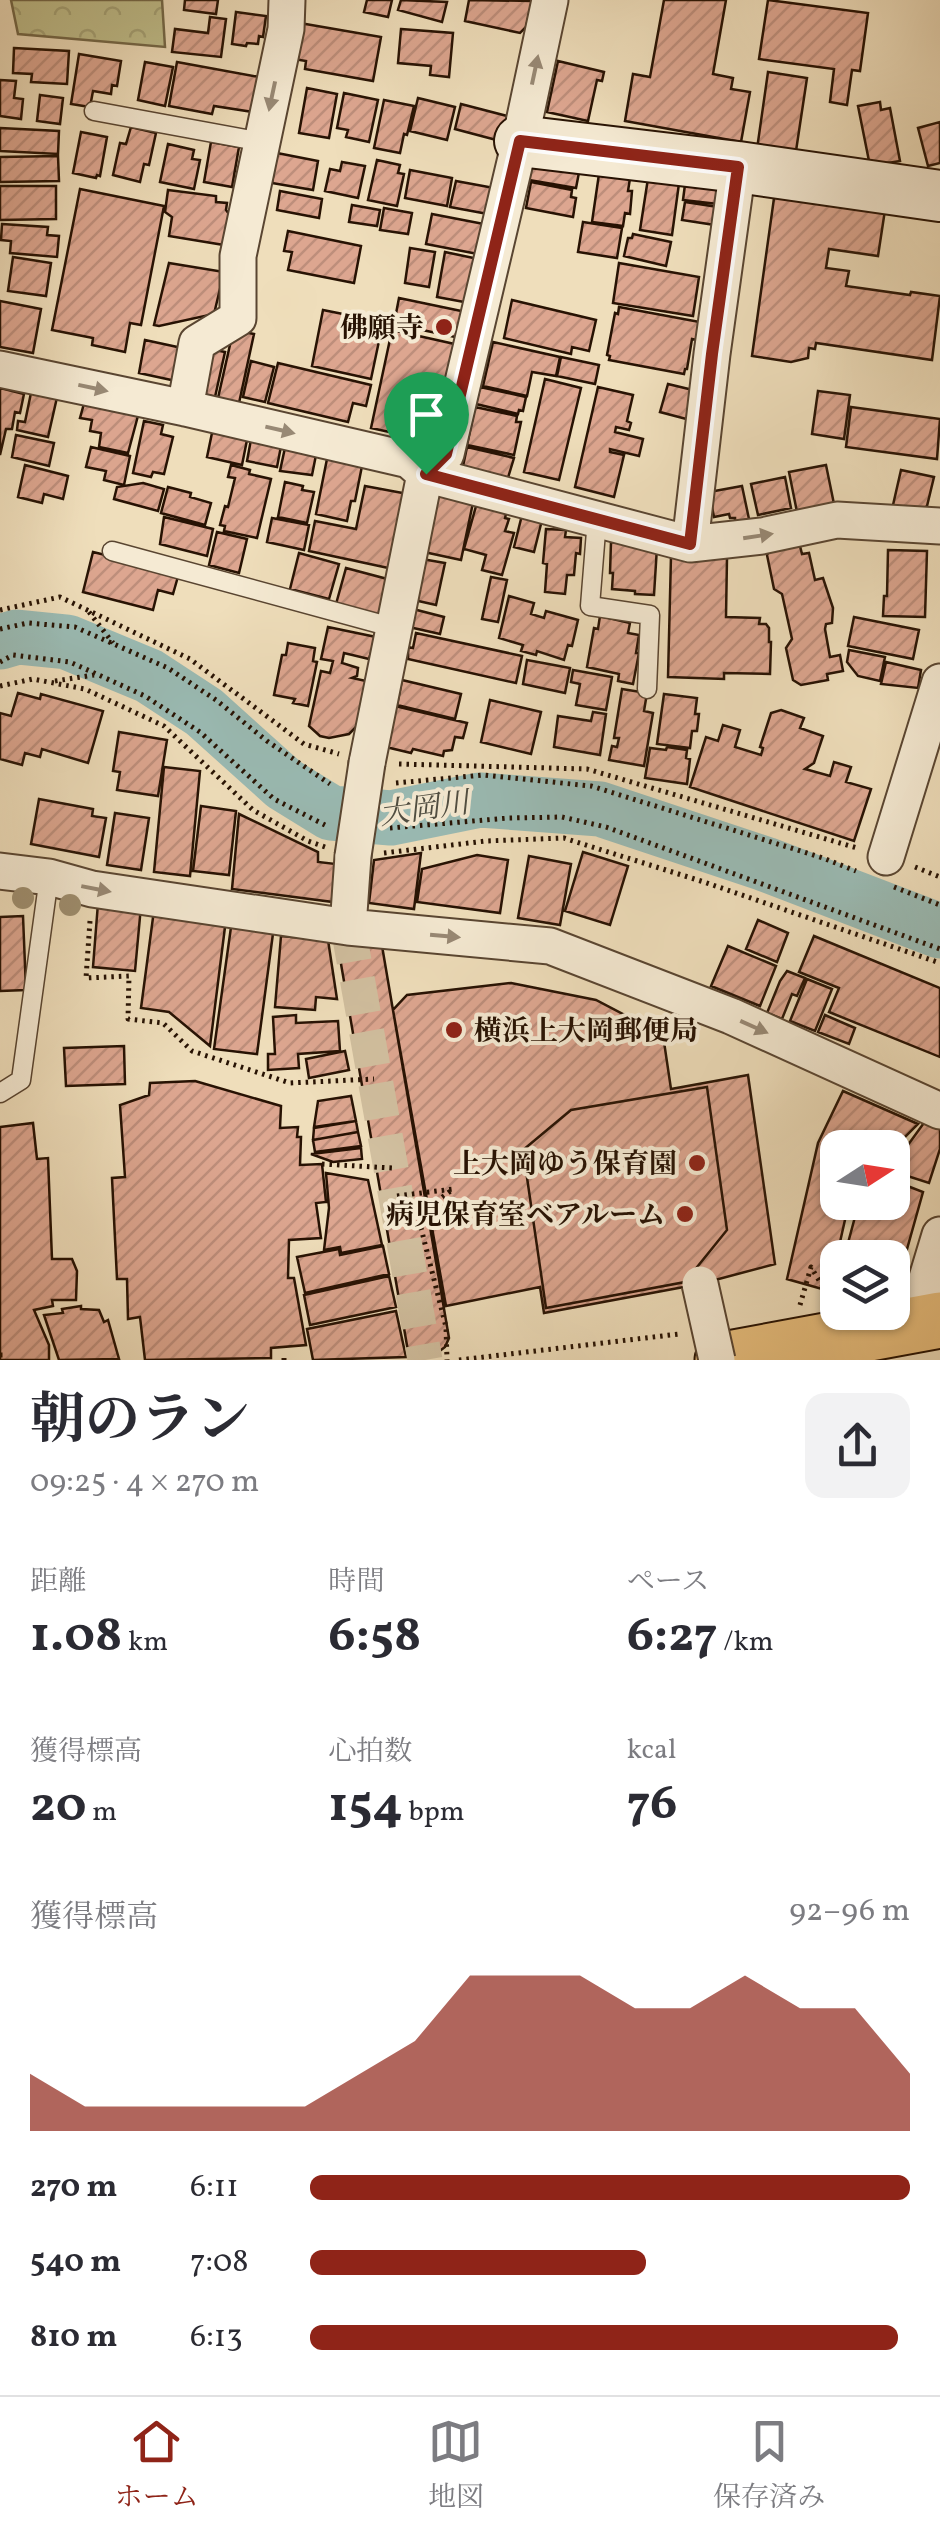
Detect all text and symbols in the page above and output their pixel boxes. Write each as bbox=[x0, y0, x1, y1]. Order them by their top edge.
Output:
one-way arrow bbox=[527, 55, 543, 86]
one-way arrow bbox=[263, 81, 279, 112]
place label: 佛願寺 bbox=[340, 310, 424, 349]
marker: 佛願寺 bbox=[433, 316, 455, 338]
pin bbox=[384, 372, 469, 475]
one-way arrow bbox=[77, 381, 108, 397]
icon: arrive bbox=[399, 387, 454, 442]
one-way arrow bbox=[265, 423, 296, 438]
one-way arrow bbox=[743, 527, 775, 543]
water label: 大岡川 bbox=[377, 783, 475, 837]
one-way arrow bbox=[80, 881, 111, 897]
one-way arrow bbox=[430, 929, 462, 945]
place label: 横浜上大岡郵便局 bbox=[474, 1013, 698, 1052]
marker: 横浜上大岡郵便局 bbox=[443, 1019, 465, 1041]
one-way arrow bbox=[739, 1019, 769, 1035]
north arrow bbox=[820, 1130, 910, 1220]
map controls bbox=[820, 1130, 910, 1330]
place label: 上大岡ゆう保育園 bbox=[453, 1146, 677, 1185]
marker: 上大岡ゆう保育園 bbox=[686, 1152, 708, 1174]
place label: 病児保育室ベアルーム bbox=[386, 1197, 665, 1236]
marker: 病児保育室ベアルーム bbox=[674, 1203, 696, 1225]
button: layers bbox=[820, 1240, 910, 1330]
text: 朝のラン bbox=[30, 1385, 250, 1461]
button: share bbox=[805, 1393, 910, 1498]
text: 09:25 · 4 × 270 m bbox=[30, 1461, 259, 1505]
text: 距離 bbox=[30, 1563, 86, 1602]
text: 時間 bbox=[328, 1563, 384, 1602]
text: ペース bbox=[627, 1563, 709, 1602]
text: 1.08 bbox=[30, 1602, 122, 1672]
text: 6:58 bbox=[328, 1602, 421, 1672]
text: 6:27 bbox=[627, 1602, 718, 1672]
text: km bbox=[122, 1623, 168, 1662]
text: /km bbox=[718, 1623, 773, 1662]
text: kcal bbox=[627, 1731, 676, 1770]
text: 獲得標高 bbox=[30, 1733, 142, 1772]
text: 心拍数 bbox=[328, 1733, 412, 1772]
text: 76 bbox=[627, 1770, 677, 1840]
text: 20 bbox=[30, 1772, 87, 1842]
text: 154 bbox=[328, 1772, 403, 1842]
text: m bbox=[87, 1793, 117, 1832]
text: bpm bbox=[403, 1793, 465, 1832]
text: 92–96 m bbox=[789, 1890, 910, 1934]
text: 獲得標高 bbox=[30, 1897, 158, 1941]
text: 270 m bbox=[30, 2166, 118, 2210]
text: 6:11 bbox=[190, 2166, 239, 2210]
text: 540 m bbox=[30, 2241, 121, 2285]
text: 7:08 bbox=[190, 2241, 249, 2285]
text: 810 m bbox=[30, 2316, 117, 2360]
text: 6:13 bbox=[190, 2316, 243, 2360]
tab: ホーム bbox=[115, 2414, 199, 2518]
tab: 地図 bbox=[428, 2414, 484, 2518]
tab: 保存済み bbox=[713, 2414, 825, 2518]

